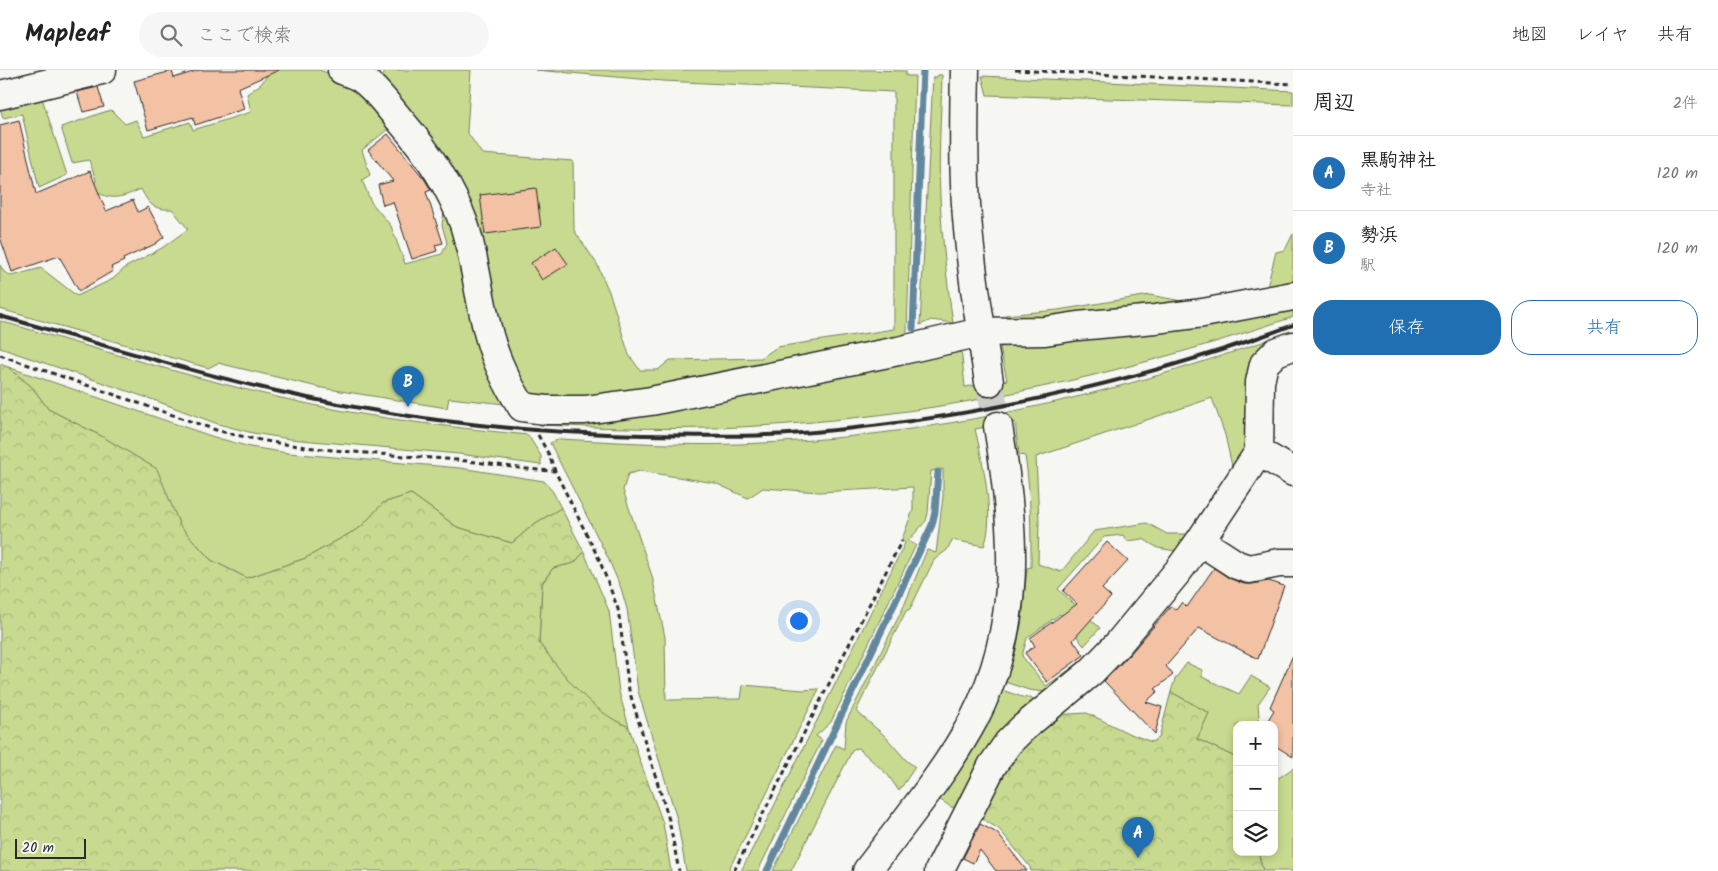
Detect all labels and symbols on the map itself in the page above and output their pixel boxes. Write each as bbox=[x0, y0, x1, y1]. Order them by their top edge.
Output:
pin: B bbox=[392, 366, 424, 407]
your location bbox=[786, 608, 812, 634]
pin: A bbox=[1122, 817, 1154, 858]
scale bar bbox=[15, 836, 86, 859]

